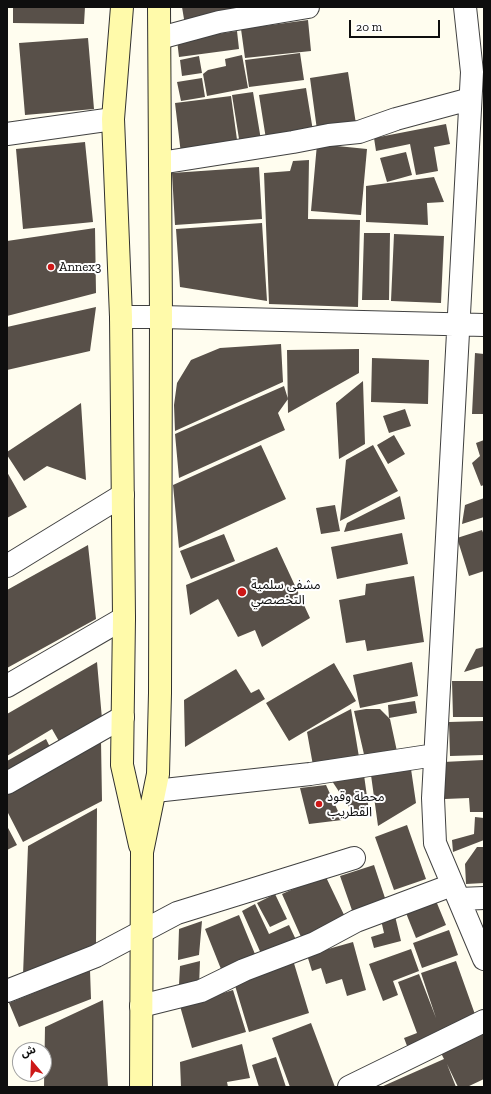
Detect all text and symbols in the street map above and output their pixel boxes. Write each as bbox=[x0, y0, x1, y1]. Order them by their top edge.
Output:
scale bar bbox=[351, 12, 442, 38]
text: 20 m bbox=[356, 20, 382, 34]
place label: Annex3 bbox=[59, 259, 101, 275]
marker: Annex3 bbox=[46, 262, 56, 272]
place label: مشفى سلمية التخصصي bbox=[251, 577, 321, 608]
marker: مشفى سلمية التخصصي bbox=[236, 586, 248, 598]
place label: محطة وقود القطريب bbox=[327, 789, 385, 820]
marker: محطة وقود القطريب bbox=[314, 799, 324, 809]
north arrow bbox=[12, 1042, 52, 1082]
text: ش bbox=[19, 1043, 37, 1060]

